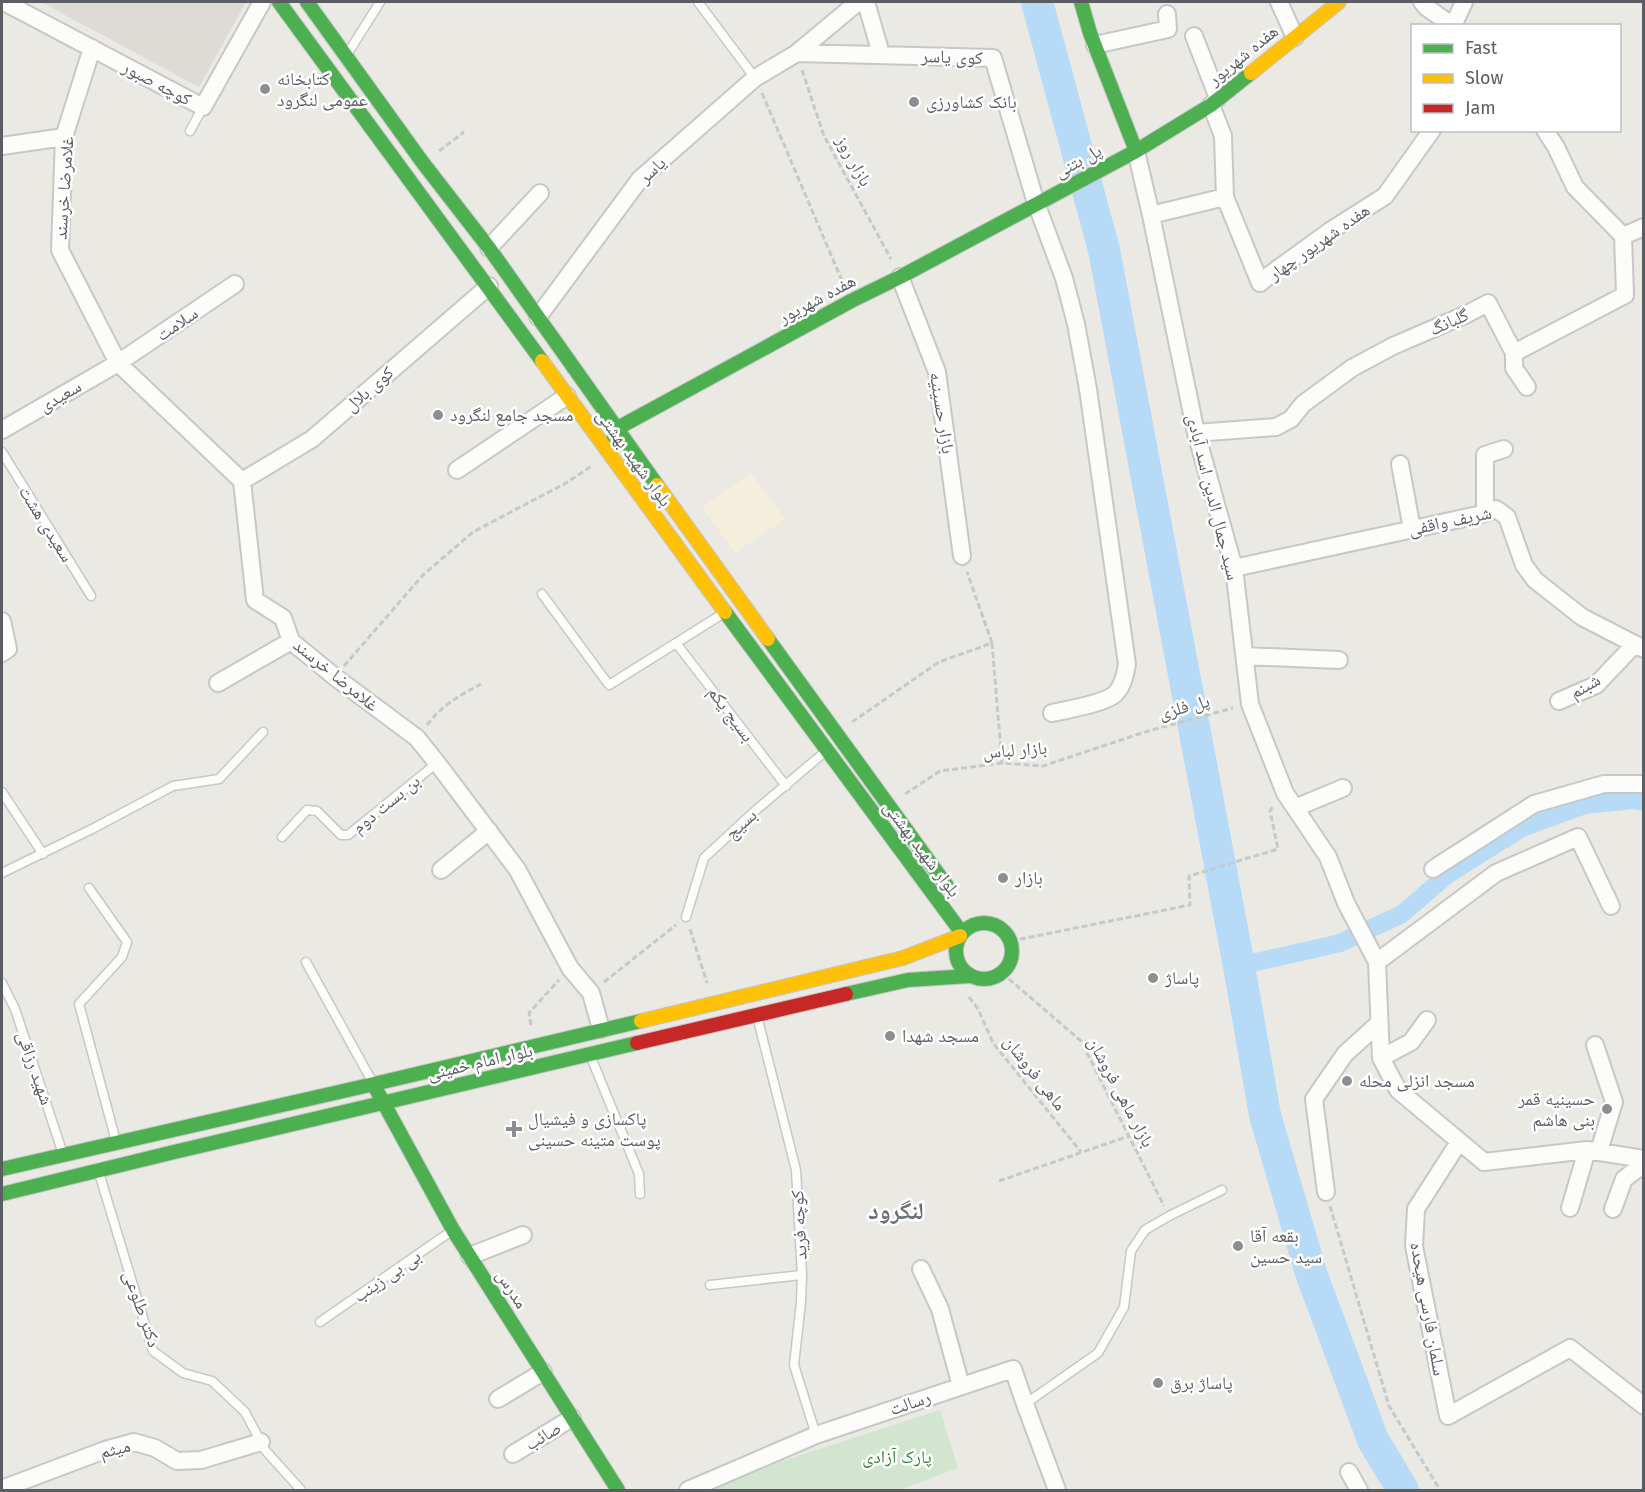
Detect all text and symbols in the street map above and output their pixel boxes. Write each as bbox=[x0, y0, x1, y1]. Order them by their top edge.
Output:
street label: هفده شهریور bbox=[1203, 20, 1283, 91]
legend bbox=[1411, 24, 1621, 132]
text: Fast bbox=[1465, 37, 1498, 59]
street label: کوی یاسر bbox=[920, 45, 984, 69]
street label: کوچه صبور bbox=[118, 55, 196, 111]
text: Slow bbox=[1465, 67, 1504, 89]
place label: کتابخانه عمومی لنگرود bbox=[277, 68, 368, 111]
marker: کتابخانه عمومی لنگرود bbox=[258, 82, 272, 96]
place label: بانک کشاورزی bbox=[926, 91, 1017, 113]
marker: بانک کشاورزی bbox=[907, 95, 921, 109]
text: Jam bbox=[1465, 97, 1496, 119]
street label: بازار روز bbox=[831, 131, 877, 190]
street label: غلامرضا خرسند bbox=[49, 136, 79, 240]
street label: پل بتنی bbox=[1050, 139, 1106, 183]
street label: یاسر bbox=[633, 152, 670, 189]
street label: هفده شهریور چهار bbox=[1263, 199, 1374, 286]
street label: هفده شهریور bbox=[774, 270, 859, 329]
street label: سلامت bbox=[152, 302, 202, 346]
street label: گلبانگ bbox=[1426, 303, 1473, 340]
street label: کوی بلال bbox=[340, 361, 399, 416]
street label: بازار حسینیه bbox=[925, 371, 959, 455]
street label: سعیدی bbox=[35, 375, 85, 417]
place label: مسجد جامع لنگرود bbox=[450, 404, 573, 427]
street label: بلوار شهید بهشتی bbox=[591, 405, 677, 511]
marker: مسجد جامع لنگرود bbox=[431, 408, 445, 422]
street label: سید جمال الدین اسد آبادی bbox=[1182, 412, 1244, 582]
street label: سعیدی هشت bbox=[14, 482, 78, 566]
street label: شریف واقفی bbox=[1406, 501, 1494, 541]
street label: غلامرضا خرسند bbox=[289, 634, 383, 716]
street label: شبنم bbox=[1566, 669, 1605, 704]
street label: بسیج یکم bbox=[702, 682, 759, 747]
street label: پل فلزی bbox=[1156, 690, 1212, 724]
street label: بازار لباس bbox=[982, 737, 1048, 763]
street label: بن بست دوم bbox=[347, 770, 425, 839]
street label: بلوار شهید بهشتی bbox=[879, 797, 965, 902]
street label: بسیج bbox=[721, 804, 762, 845]
place label: بازار bbox=[1014, 867, 1043, 889]
marker: بازار bbox=[996, 871, 1010, 885]
place label: پاساژ bbox=[1164, 967, 1199, 989]
marker: پاساژ bbox=[1146, 971, 1160, 985]
place label: مسجد شهدا bbox=[902, 1025, 979, 1047]
street label: شهید رزاقی bbox=[12, 1028, 58, 1108]
marker: مسجد شهدا bbox=[883, 1029, 897, 1043]
street label: ماهی فروشان bbox=[999, 1031, 1071, 1115]
street label: بازار ماهی فروشان bbox=[1083, 1033, 1159, 1151]
street label: بلوار امام خمینی bbox=[425, 1039, 535, 1086]
place label: مسجد انزلی محله bbox=[1359, 1070, 1475, 1092]
marker: مسجد انزلی محله bbox=[1340, 1074, 1354, 1088]
place label: حسینیه قمر بنی هاشم bbox=[1517, 1088, 1595, 1132]
marker: حسینیه قمر بنی هاشم bbox=[1600, 1102, 1614, 1116]
place label: پاکسازی و فیشیال پوست متینه حسینی bbox=[528, 1108, 661, 1151]
marker: پاکسازی و فیشیال پوست متینه حسینی bbox=[505, 1120, 523, 1138]
street label: کوچه فرید bbox=[786, 1189, 812, 1260]
district label: لنگرود bbox=[868, 1197, 924, 1225]
place label: بقعه آقا سید حسین bbox=[1250, 1225, 1322, 1268]
marker: بقعه آقا سید حسین bbox=[1231, 1239, 1245, 1253]
street label: سلمان فارسی هیحده bbox=[1405, 1241, 1451, 1377]
street label: بی بی زینب bbox=[349, 1245, 425, 1307]
street label: مدرس bbox=[492, 1265, 532, 1313]
street label: دکتر طلوعی bbox=[119, 1268, 165, 1350]
place label: پاساژ برق bbox=[1170, 1372, 1233, 1394]
marker: پاساژ برق bbox=[1151, 1376, 1165, 1390]
street label: رسالت bbox=[887, 1386, 933, 1420]
street label: صائب bbox=[521, 1417, 565, 1455]
street label: میثم bbox=[97, 1435, 133, 1464]
park label: پارک آزادی bbox=[862, 1446, 932, 1468]

